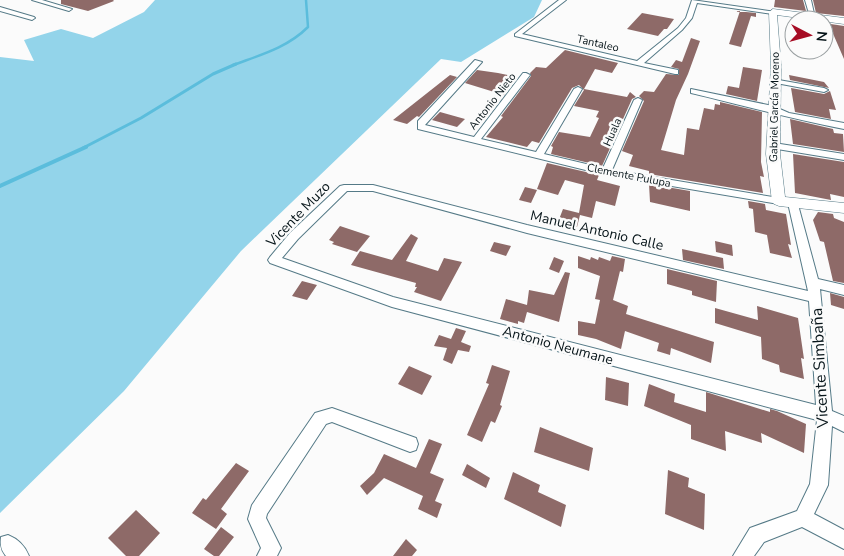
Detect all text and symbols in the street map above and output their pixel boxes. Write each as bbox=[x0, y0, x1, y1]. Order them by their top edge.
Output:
north arrow bbox=[784, 10, 834, 60]
text: N bbox=[811, 30, 831, 43]
street label: Tantaleo bbox=[575, 31, 620, 56]
street label: Gabriel García Moreno bbox=[766, 52, 783, 162]
street label: Antonio Nieto bbox=[465, 70, 519, 133]
street label: Huala bbox=[600, 116, 625, 149]
street label: Clemente Pulupa bbox=[586, 160, 672, 191]
street label: Vicente Muzo bbox=[261, 177, 335, 252]
street label: Manuel Antonio Calle bbox=[528, 206, 665, 255]
street label: Vicente Simbaña bbox=[806, 307, 834, 430]
street label: Antonio Neumane bbox=[500, 322, 615, 369]

